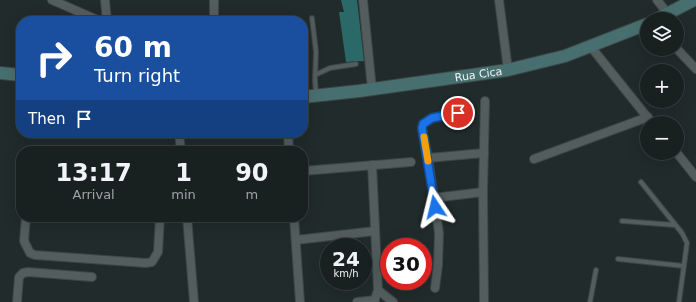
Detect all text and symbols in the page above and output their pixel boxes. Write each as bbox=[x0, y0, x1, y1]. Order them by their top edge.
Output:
map controls bbox=[640, 12, 684, 160]
button: layers bbox=[640, 12, 684, 56]
text: 60 m bbox=[94, 31, 172, 64]
icon: right bbox=[28, 32, 80, 84]
button: + bbox=[640, 64, 684, 108]
text: Turn right bbox=[94, 65, 180, 86]
street label: Rua Cica bbox=[454, 65, 503, 84]
pin bbox=[441, 96, 475, 130]
icon: arrive bbox=[447, 102, 469, 124]
icon: arrive bbox=[73, 108, 95, 130]
text: Then bbox=[28, 110, 65, 128]
button: − bbox=[640, 116, 684, 160]
text: 13:17 bbox=[55, 159, 132, 187]
text: 1 bbox=[175, 159, 192, 187]
text: 90 bbox=[235, 159, 269, 187]
position arrow bbox=[414, 186, 456, 228]
text: Arrival bbox=[72, 187, 115, 202]
text: min bbox=[171, 187, 196, 202]
text: m bbox=[246, 187, 258, 202]
speed limit sign: 30 bbox=[380, 238, 432, 290]
text: 24 bbox=[332, 247, 360, 271]
text: km/h bbox=[333, 268, 359, 279]

